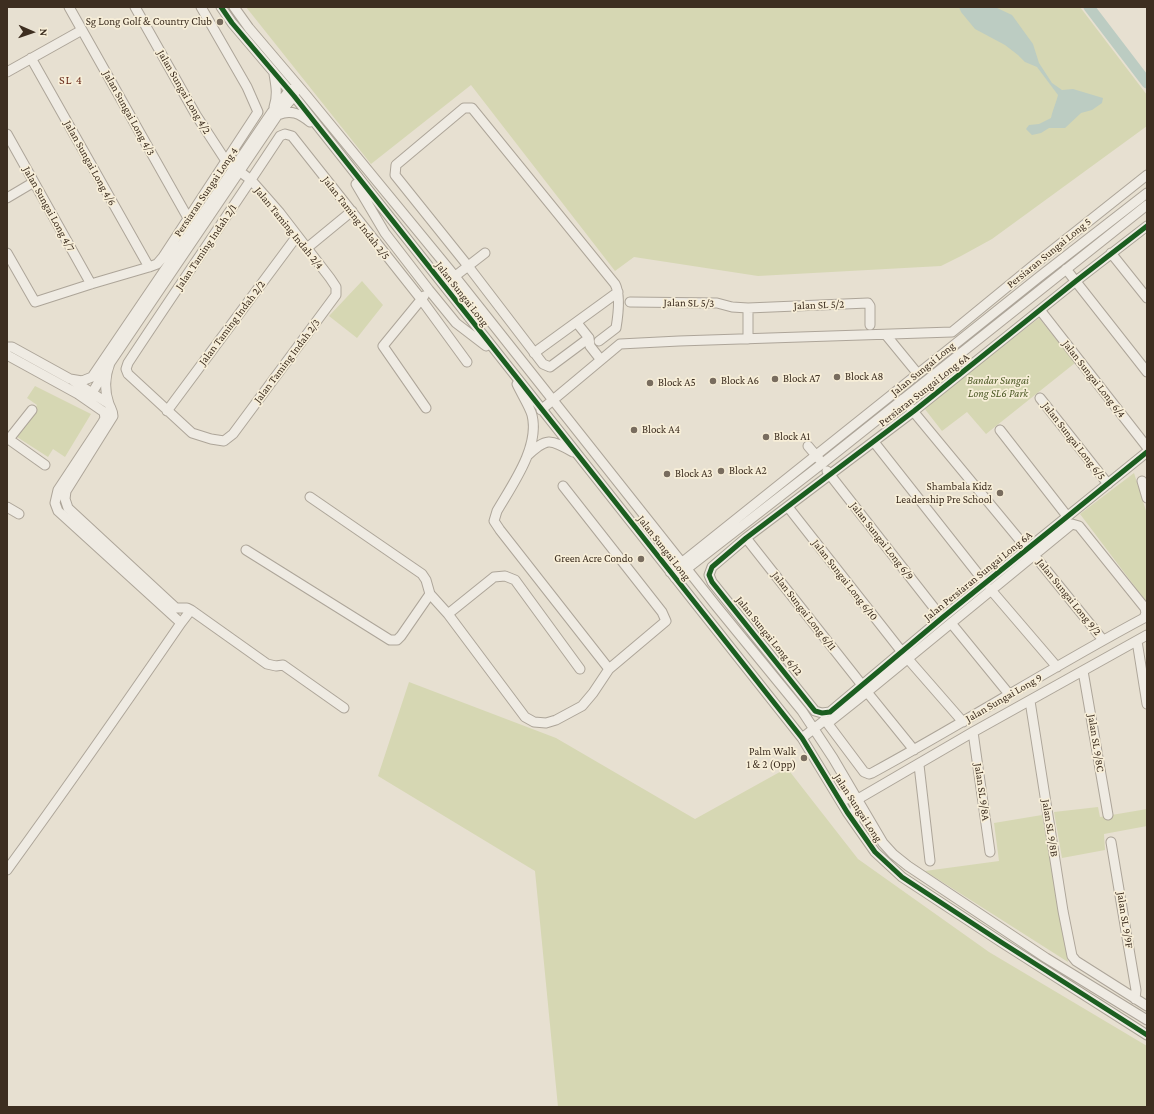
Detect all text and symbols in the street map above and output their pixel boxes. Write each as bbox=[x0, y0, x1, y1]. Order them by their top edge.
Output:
north arrow bbox=[12, 12, 52, 52]
place label: Sg Long Golf & Country Club bbox=[86, 15, 212, 29]
marker: Sg Long Golf & Country Club bbox=[215, 17, 225, 27]
text: N bbox=[38, 28, 50, 36]
street label: Jalan Sungai Long 4/2 bbox=[154, 47, 214, 137]
street label: Jalan Sungai Long 4/3 bbox=[100, 68, 158, 158]
district label: SL 4 bbox=[59, 73, 83, 87]
street label: Jalan Sungai Long 4/6 bbox=[61, 118, 119, 208]
street label: Persiaran Sungai Long 4 bbox=[171, 145, 241, 239]
street label: Jalan Sungai Long 4/7 bbox=[20, 164, 78, 254]
street label: Jalan Taming Indah 2/5 bbox=[319, 174, 393, 262]
street label: Jalan Taming Indah 2/4 bbox=[252, 184, 326, 272]
street label: Jalan Taming Indah 2/1 bbox=[172, 202, 240, 292]
street label: Persiaran Sungai Long 5 bbox=[1004, 215, 1094, 291]
street label: Jalan Sungai Long bbox=[433, 259, 491, 329]
street label: Jalan Taming Indah 2/2 bbox=[196, 278, 268, 368]
street label: Jalan SL 5/3 bbox=[664, 296, 714, 310]
street label: Jalan SL 5/2 bbox=[793, 298, 845, 312]
street label: Jalan Taming Indah 2/3 bbox=[251, 316, 323, 406]
street label: Jalan Sungai Long 6/4 bbox=[1060, 338, 1128, 420]
street label: Jalan Sungai Long bbox=[888, 339, 958, 399]
street label: Persiaran Sungai Long 6A bbox=[876, 351, 972, 429]
place label: Block A8 bbox=[845, 370, 883, 384]
place label: Block A7 bbox=[783, 372, 820, 386]
marker: Block A8 bbox=[832, 372, 842, 382]
place label: Block A6 bbox=[721, 374, 759, 388]
marker: Block A7 bbox=[770, 374, 780, 384]
park label: Bandar Sungai Long SL6 Park bbox=[967, 374, 1029, 400]
place label: Block A5 bbox=[658, 376, 696, 390]
marker: Block A6 bbox=[708, 376, 718, 386]
marker: Block A5 bbox=[645, 378, 655, 388]
street label: Jalan Sungai Long 6/5 bbox=[1040, 400, 1108, 482]
place label: Block A4 bbox=[642, 423, 680, 437]
marker: Block A4 bbox=[629, 425, 639, 435]
place label: Block A1 bbox=[774, 430, 810, 444]
marker: Block A1 bbox=[761, 432, 771, 442]
place label: Block A2 bbox=[729, 464, 767, 478]
marker: Block A2 bbox=[716, 466, 726, 476]
place label: Block A3 bbox=[675, 467, 713, 481]
marker: Block A3 bbox=[662, 469, 672, 479]
place label: Shambala Kidz Leadership Pre School bbox=[896, 480, 992, 506]
marker: Shambala Kidz Leadership Pre School bbox=[995, 488, 1005, 498]
street label: Jalan Sungai Long 6/9 bbox=[847, 499, 917, 583]
street label: Jalan Sungai Long bbox=[635, 513, 693, 583]
street label: Jalan Persiaran Sungai Long 6A bbox=[921, 528, 1035, 624]
street label: Jalan Sungai Long 6/10 bbox=[809, 537, 881, 623]
place label: Green Acre Condo bbox=[554, 552, 633, 566]
marker: Green Acre Condo bbox=[636, 554, 646, 564]
street label: Jalan Sungai Long 9/2 bbox=[1034, 556, 1104, 638]
street label: Jalan Sungai Long 6/11 bbox=[769, 569, 839, 653]
street label: Jalan Sungai Long 6/12 bbox=[733, 594, 805, 678]
street label: Jalan Sungai Long 9 bbox=[963, 671, 1045, 725]
street label: Jalan SL 9/8C bbox=[1085, 713, 1107, 773]
place label: Palm Walk 1 & 2 (Opp) bbox=[747, 745, 796, 771]
marker: Palm Walk 1 & 2 (Opp) bbox=[799, 753, 809, 763]
street label: Jalan SL 9/8A bbox=[971, 762, 993, 822]
street label: Jalan Sungai Long bbox=[831, 771, 885, 845]
street label: Jalan SL 9/8B bbox=[1039, 798, 1061, 858]
street label: Jalan SL 9/9F bbox=[1114, 891, 1136, 949]

